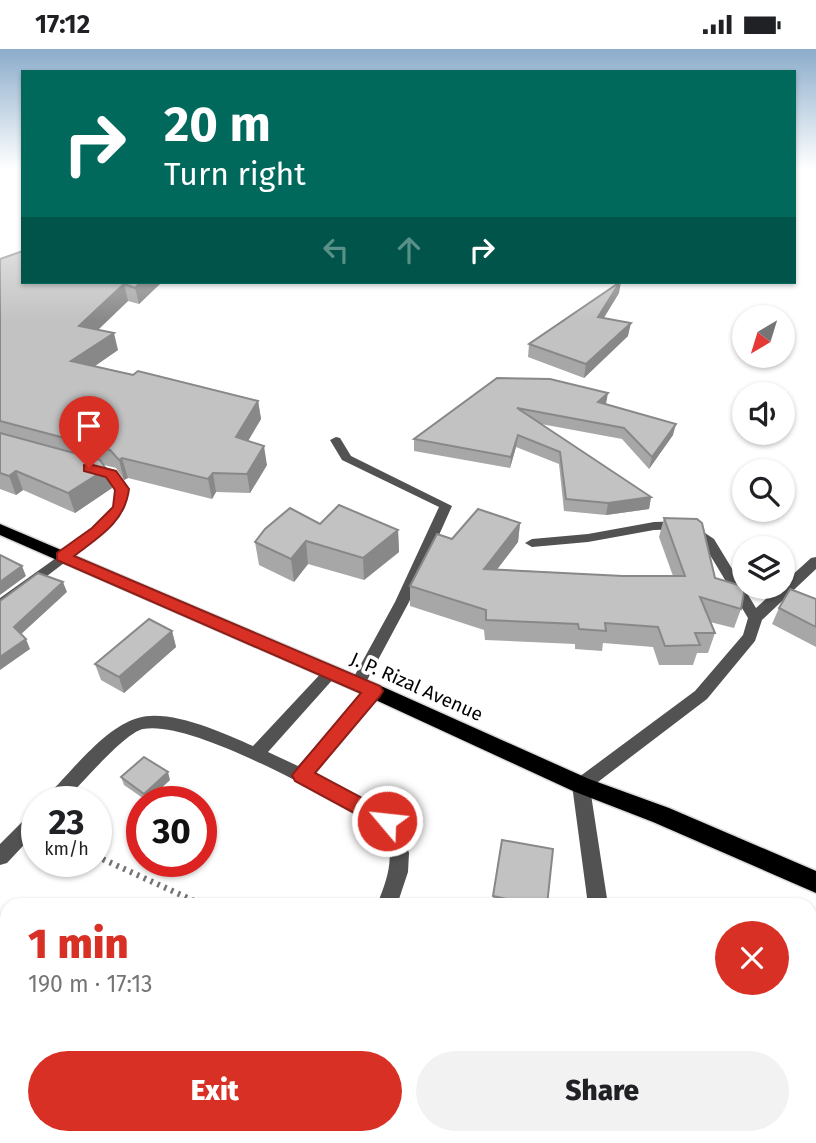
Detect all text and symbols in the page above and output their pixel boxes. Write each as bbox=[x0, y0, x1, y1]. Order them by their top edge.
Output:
text: 17:12 bbox=[35, 9, 90, 40]
text: 20 m bbox=[164, 95, 271, 154]
icon: right bbox=[49, 98, 140, 189]
text: Turn right bbox=[164, 155, 306, 193]
icon: left bbox=[317, 231, 355, 269]
icon: ahead bbox=[390, 231, 428, 269]
icon: right bbox=[463, 231, 501, 269]
north arrow bbox=[732, 305, 794, 367]
map controls bbox=[732, 305, 795, 599]
button: sound bbox=[732, 382, 795, 445]
pin bbox=[59, 396, 119, 468]
icon: arrive bbox=[70, 407, 108, 445]
button: search bbox=[732, 459, 795, 522]
button: layers bbox=[732, 536, 795, 599]
street label: J. P. Rizal Avenue bbox=[347, 647, 487, 726]
position arrow bbox=[350, 784, 424, 858]
speed limit sign: 30 bbox=[126, 786, 217, 877]
text: 23 bbox=[48, 801, 85, 843]
text: km/h bbox=[44, 838, 89, 860]
text: 1 min bbox=[28, 919, 129, 969]
button: close bbox=[715, 921, 789, 995]
text: 190 m · 17:13 bbox=[28, 970, 153, 998]
button: Exit bbox=[28, 1051, 402, 1131]
button: Share bbox=[416, 1051, 789, 1131]

